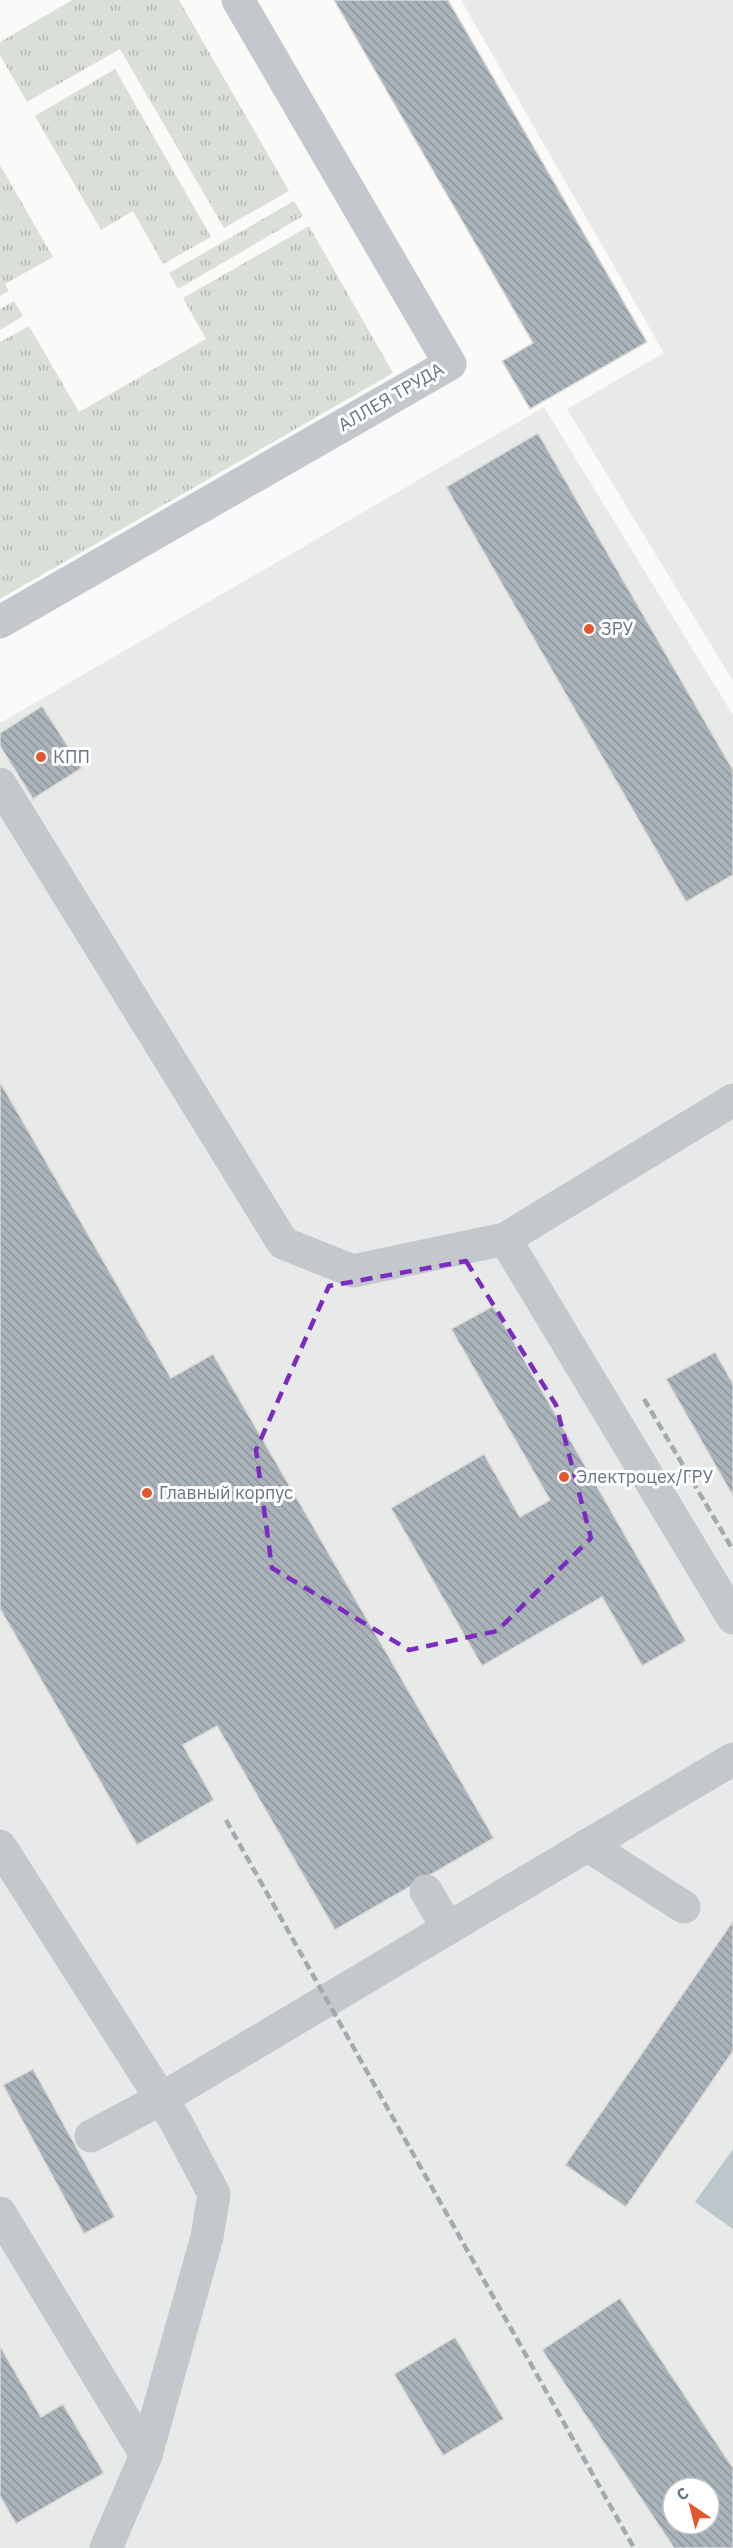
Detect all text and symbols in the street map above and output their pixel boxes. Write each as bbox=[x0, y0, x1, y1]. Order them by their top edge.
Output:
street label: АЛЛЕЯ ТРУДА bbox=[334, 357, 448, 436]
place label: ЗРУ bbox=[601, 617, 634, 640]
marker: ЗРУ bbox=[582, 622, 596, 636]
place label: КПП bbox=[53, 745, 90, 768]
marker: КПП bbox=[34, 750, 48, 764]
place label: Электроцех/ГРУ bbox=[576, 1465, 714, 1488]
marker: Электроцех/ГРУ bbox=[557, 1470, 571, 1484]
place label: Главный корпус bbox=[159, 1481, 293, 1504]
marker: Главный корпус bbox=[140, 1486, 154, 1500]
north arrow bbox=[661, 2476, 721, 2536]
text: С bbox=[672, 2483, 692, 2505]

